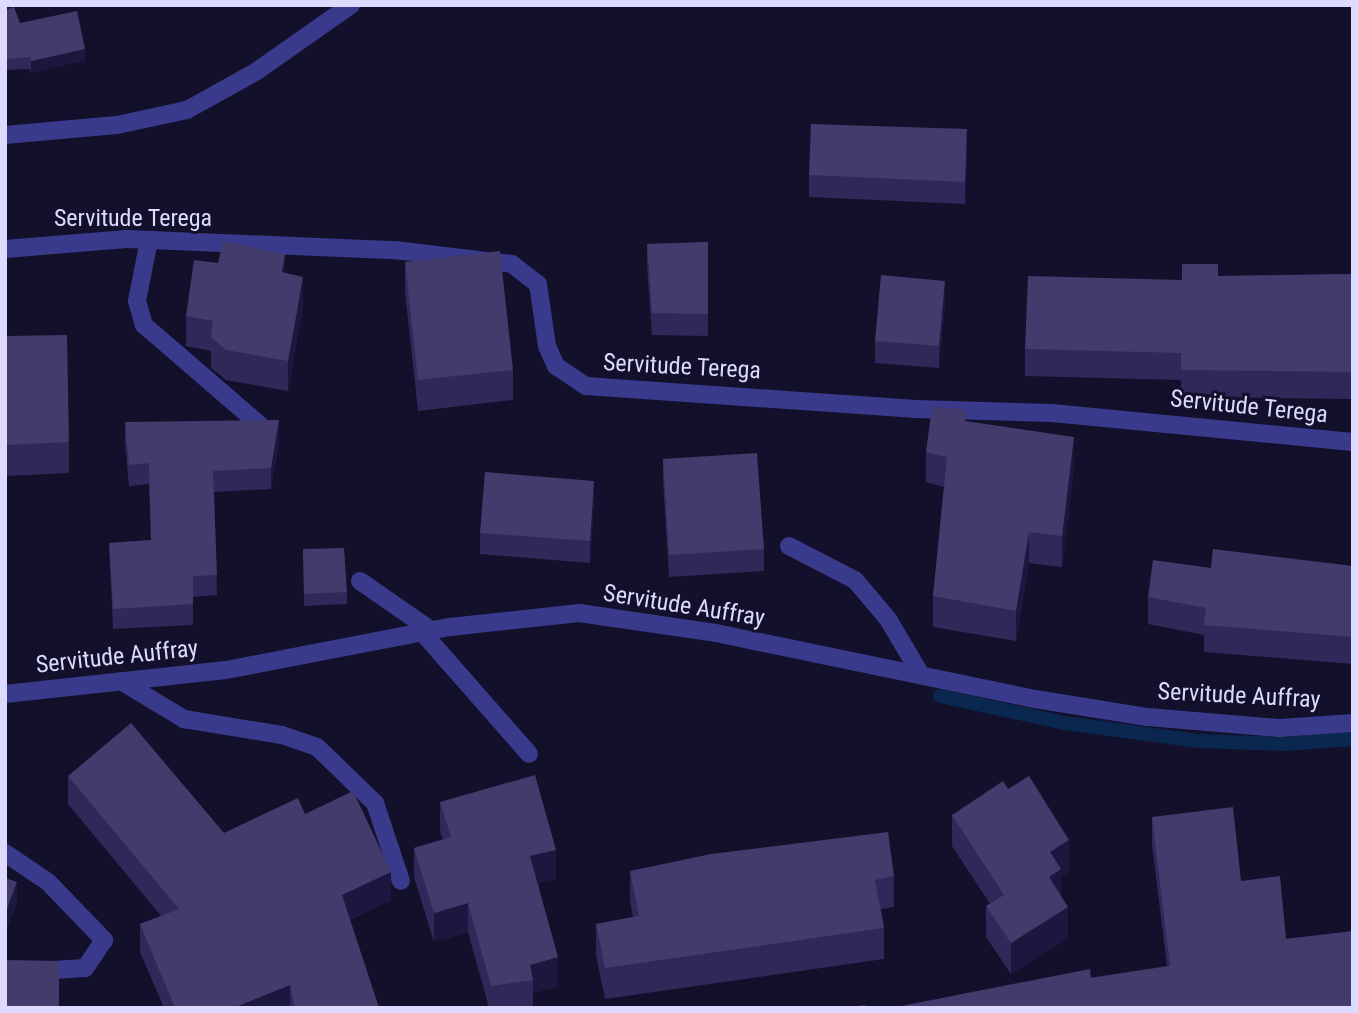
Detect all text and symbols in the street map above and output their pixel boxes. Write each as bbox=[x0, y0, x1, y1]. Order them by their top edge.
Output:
street label: Servitude Terega bbox=[54, 205, 212, 233]
street label: Servitude Terega bbox=[602, 348, 762, 386]
street label: Servitude Terega bbox=[1169, 384, 1329, 430]
street label: Servitude Auffray bbox=[601, 579, 767, 633]
street label: Servitude Auffray bbox=[34, 634, 200, 680]
street label: Servitude Auffray bbox=[1157, 677, 1321, 715]

